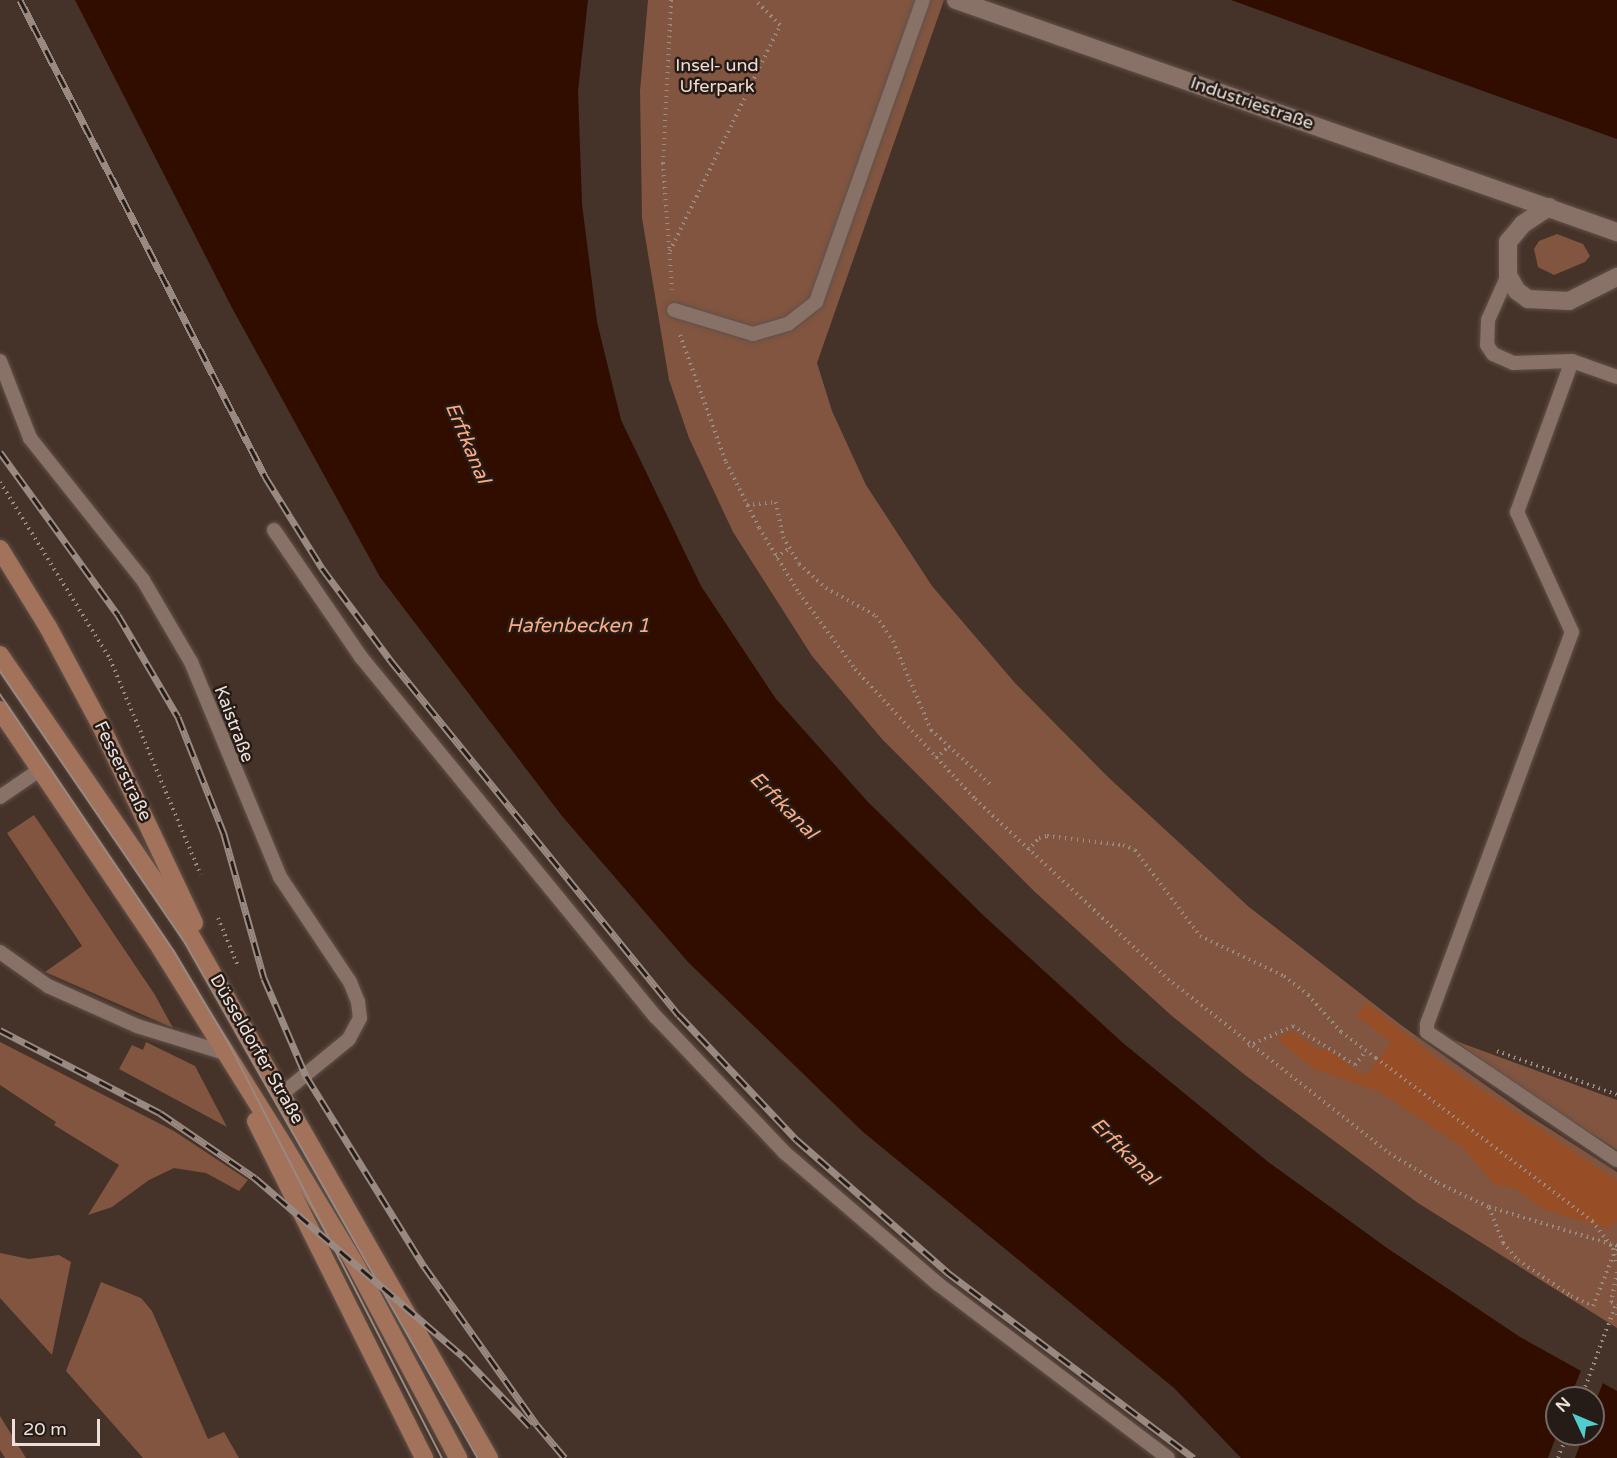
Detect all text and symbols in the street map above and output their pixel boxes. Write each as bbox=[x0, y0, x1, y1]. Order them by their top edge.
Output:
park label: Insel- und Uferpark bbox=[675, 55, 759, 98]
street label: Industriestraße bbox=[1188, 72, 1316, 134]
water label: Erftkanal bbox=[439, 399, 495, 487]
water label: Hafenbecken 1 bbox=[506, 614, 650, 638]
street label: Kaistraße bbox=[210, 683, 258, 765]
street label: Fesserstraße bbox=[90, 718, 156, 824]
water label: Erftkanal bbox=[744, 767, 822, 845]
street label: Düsseldorfer Straße bbox=[205, 970, 309, 1128]
water label: Erftkanal bbox=[1085, 1113, 1163, 1191]
north arrow bbox=[1545, 1386, 1605, 1446]
text: N bbox=[1552, 1393, 1575, 1416]
scale bar bbox=[15, 1407, 104, 1445]
text: 20 m bbox=[23, 1418, 67, 1440]

